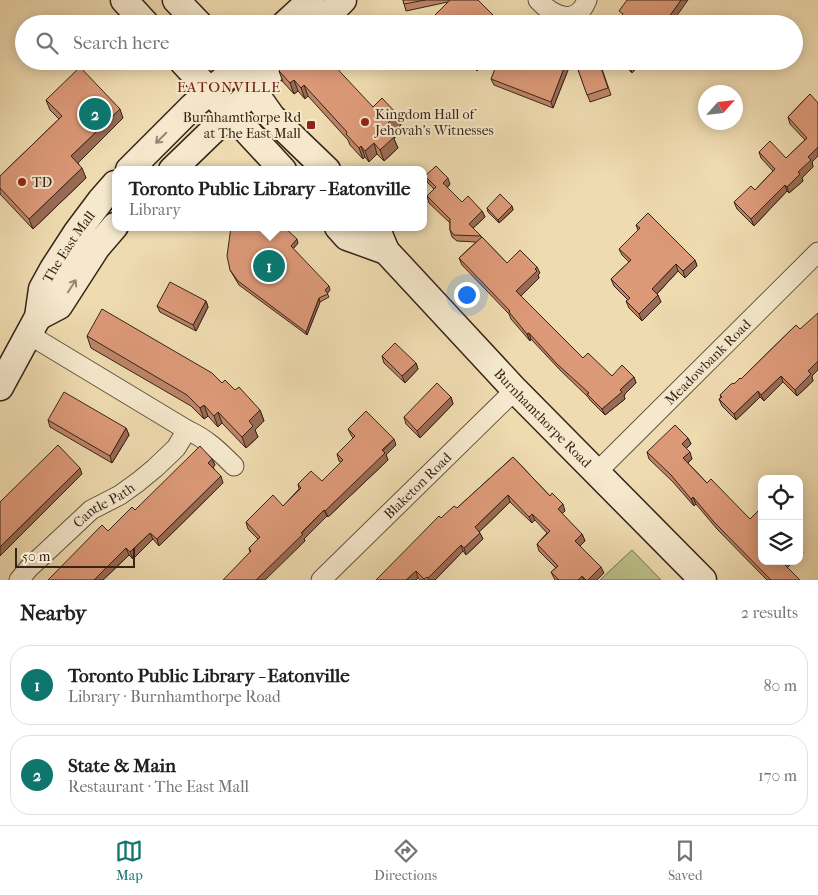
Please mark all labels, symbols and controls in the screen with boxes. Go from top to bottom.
search box [15,15,803,70]
icon: search [33,29,61,57]
text: Search here [73,32,169,54]
district label: EATONVILLE [177,78,281,96]
north arrow [698,85,743,130]
pin: 2 [79,95,111,133]
place label: Kingdom Hall of Jehovah's Witnesses [374,106,494,139]
place label: Burnhamthorpe Rd at The East Mall [183,109,301,142]
marker: Kingdom Hall of Jehovah's Witnesses [359,116,371,128]
marker: Burnhamthorpe Rd at The East Mall [305,119,317,131]
one-way arrow [155,132,167,144]
popup [112,166,427,231]
place label: TD [32,174,52,191]
marker: TD [16,176,28,188]
text: Toronto Public Library - Eatonville [129,178,410,200]
text: Library [129,200,181,219]
street label: The East Mall [39,207,99,286]
pin: 1 [253,247,285,285]
one-way arrow [67,280,77,294]
your location [454,282,480,308]
street label: Meadowbank Road [661,316,755,409]
street label: Burnhamthorpe Road [490,365,595,471]
street label: Blaketon Road [380,449,455,523]
map controls [758,475,803,565]
button: locate [758,475,803,520]
street label: Cantle Path [70,479,138,531]
button: layers [758,520,803,565]
scale bar [15,545,135,568]
text: 50 m [22,548,50,565]
text: Nearby [20,601,86,625]
text: 2 results [741,603,798,622]
text: Toronto Public Library - Eatonville [68,665,350,687]
text: 1 [34,676,40,695]
text: 80 m [763,676,797,695]
text: Library · Burnhamthorpe Road [68,687,281,706]
text: State & Main [68,755,176,777]
text: 2 [33,766,41,785]
text: 170 m [758,766,797,785]
text: Restaurant · The East Mall [68,777,249,796]
tab: Map [115,837,143,884]
tab: Directions [374,837,437,884]
tab: Saved [668,837,703,884]

